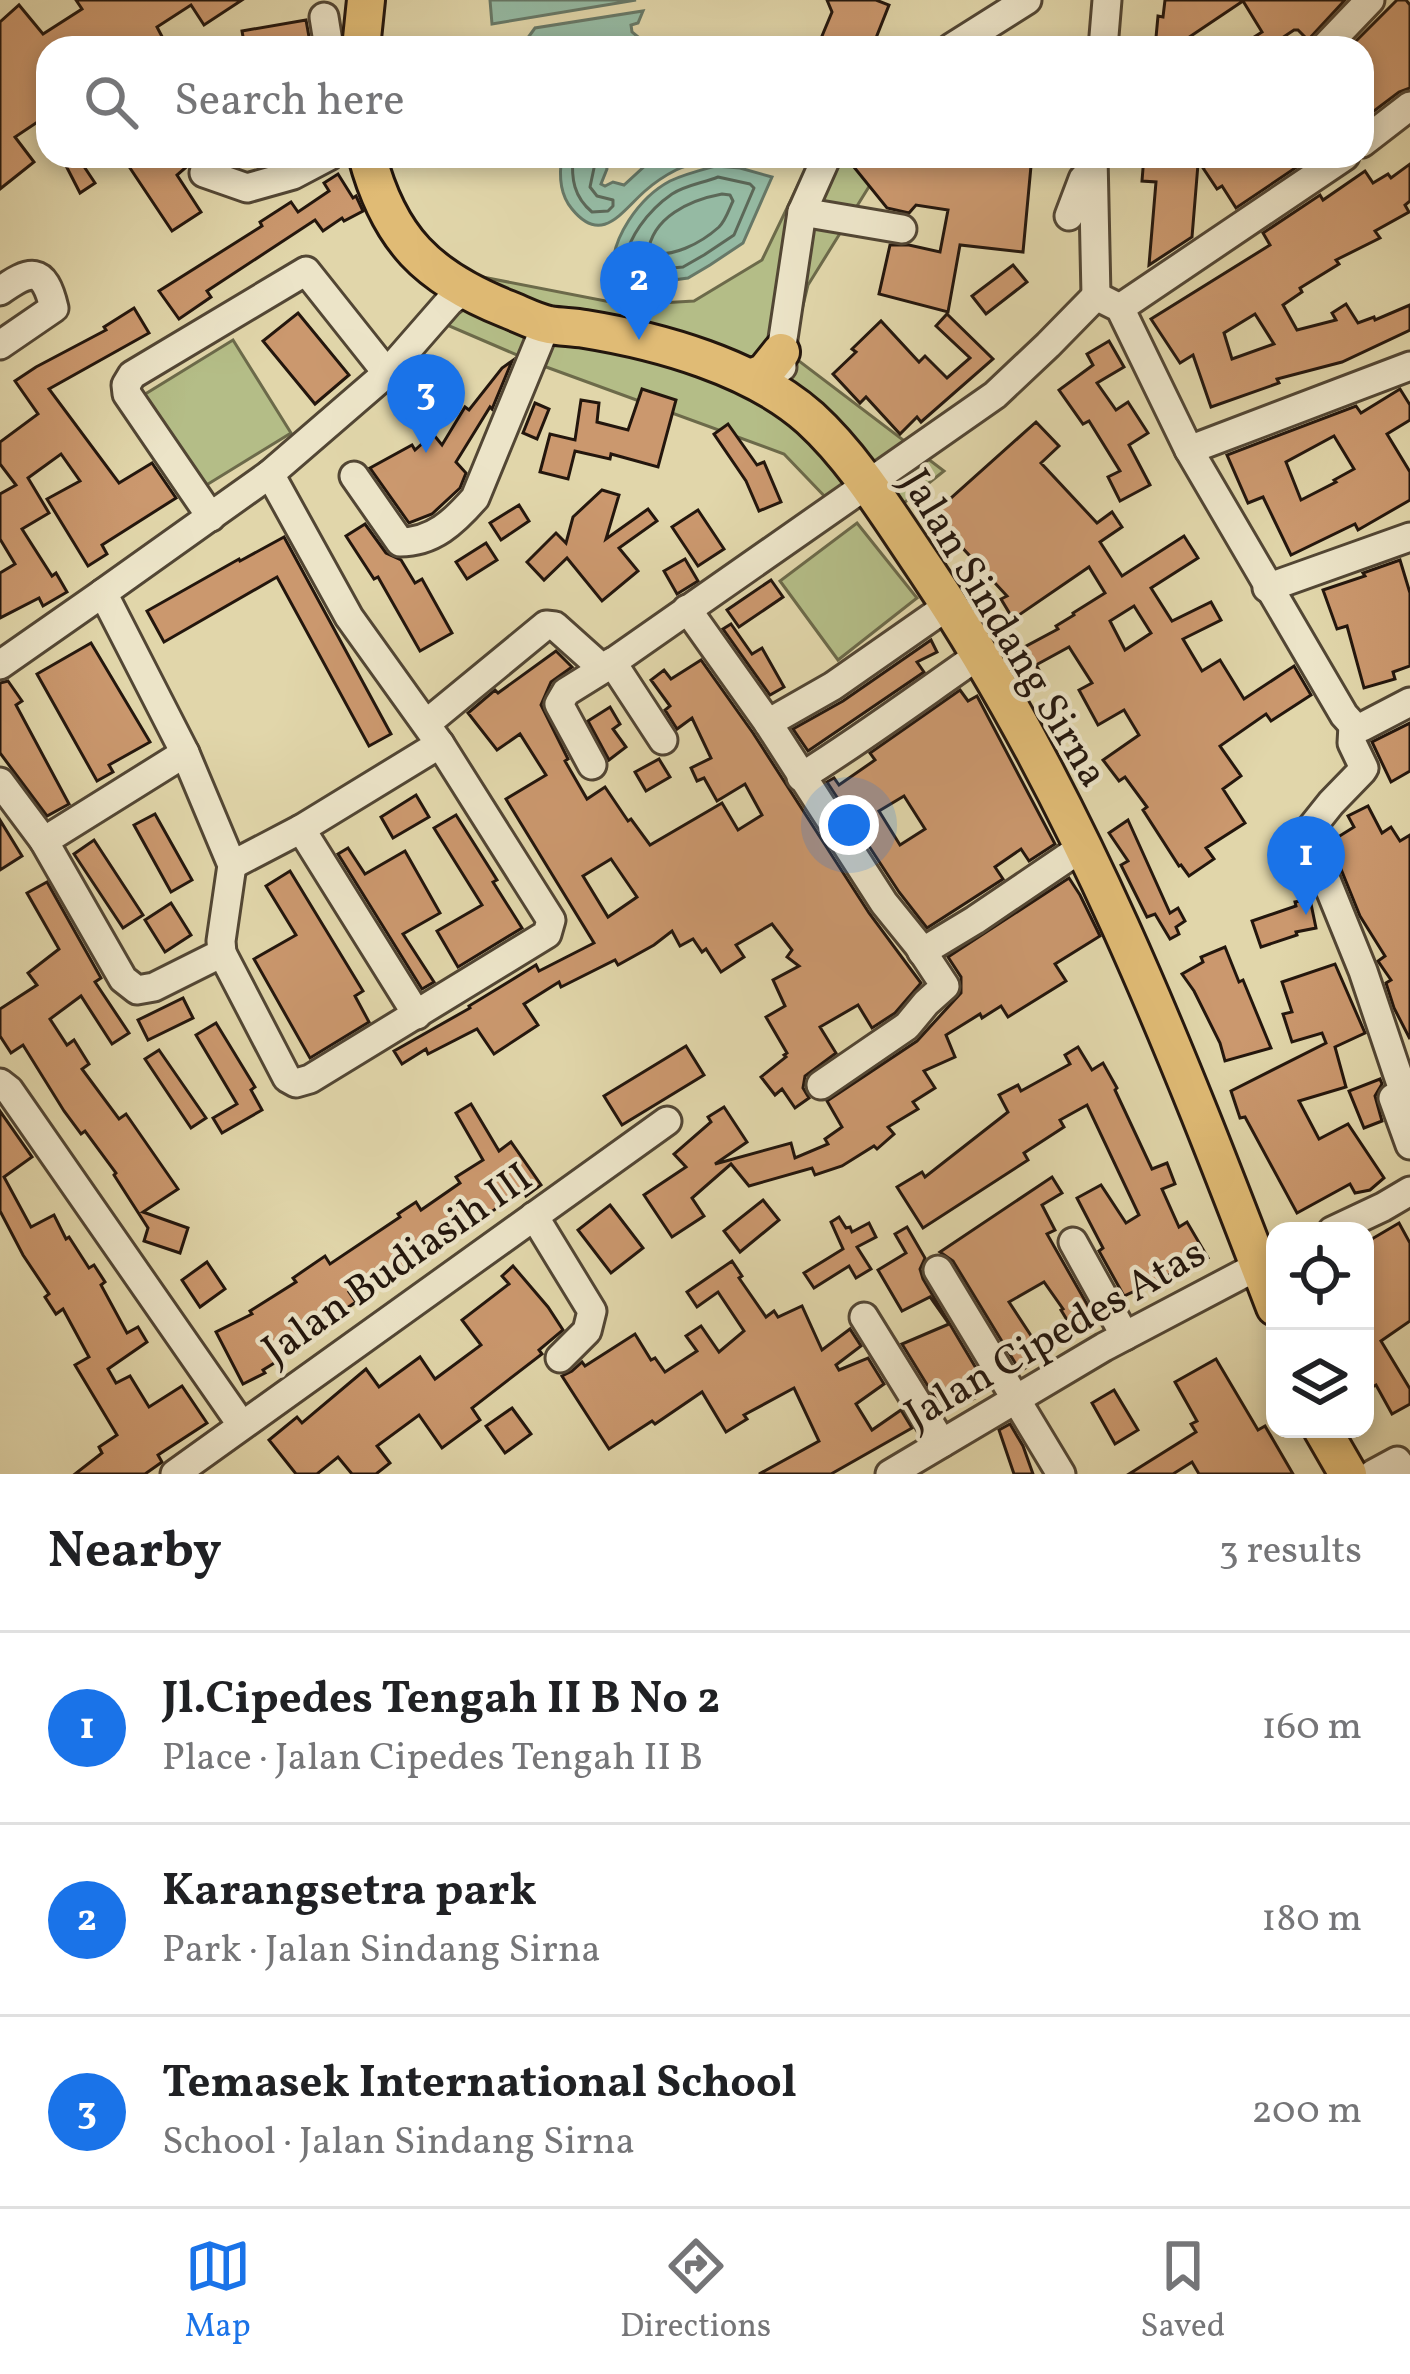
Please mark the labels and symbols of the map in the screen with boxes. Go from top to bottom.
pin: 2 [600,241,678,340]
pin: 3 [387,354,465,453]
street label: Jalan Sindang Sirna [884,459,1121,799]
your location [819,795,879,855]
pin: 1 [1267,816,1345,915]
street label: Jalan Budiasih III [252,1150,546,1381]
street label: Jalan Cipedes Atas [895,1226,1217,1446]

